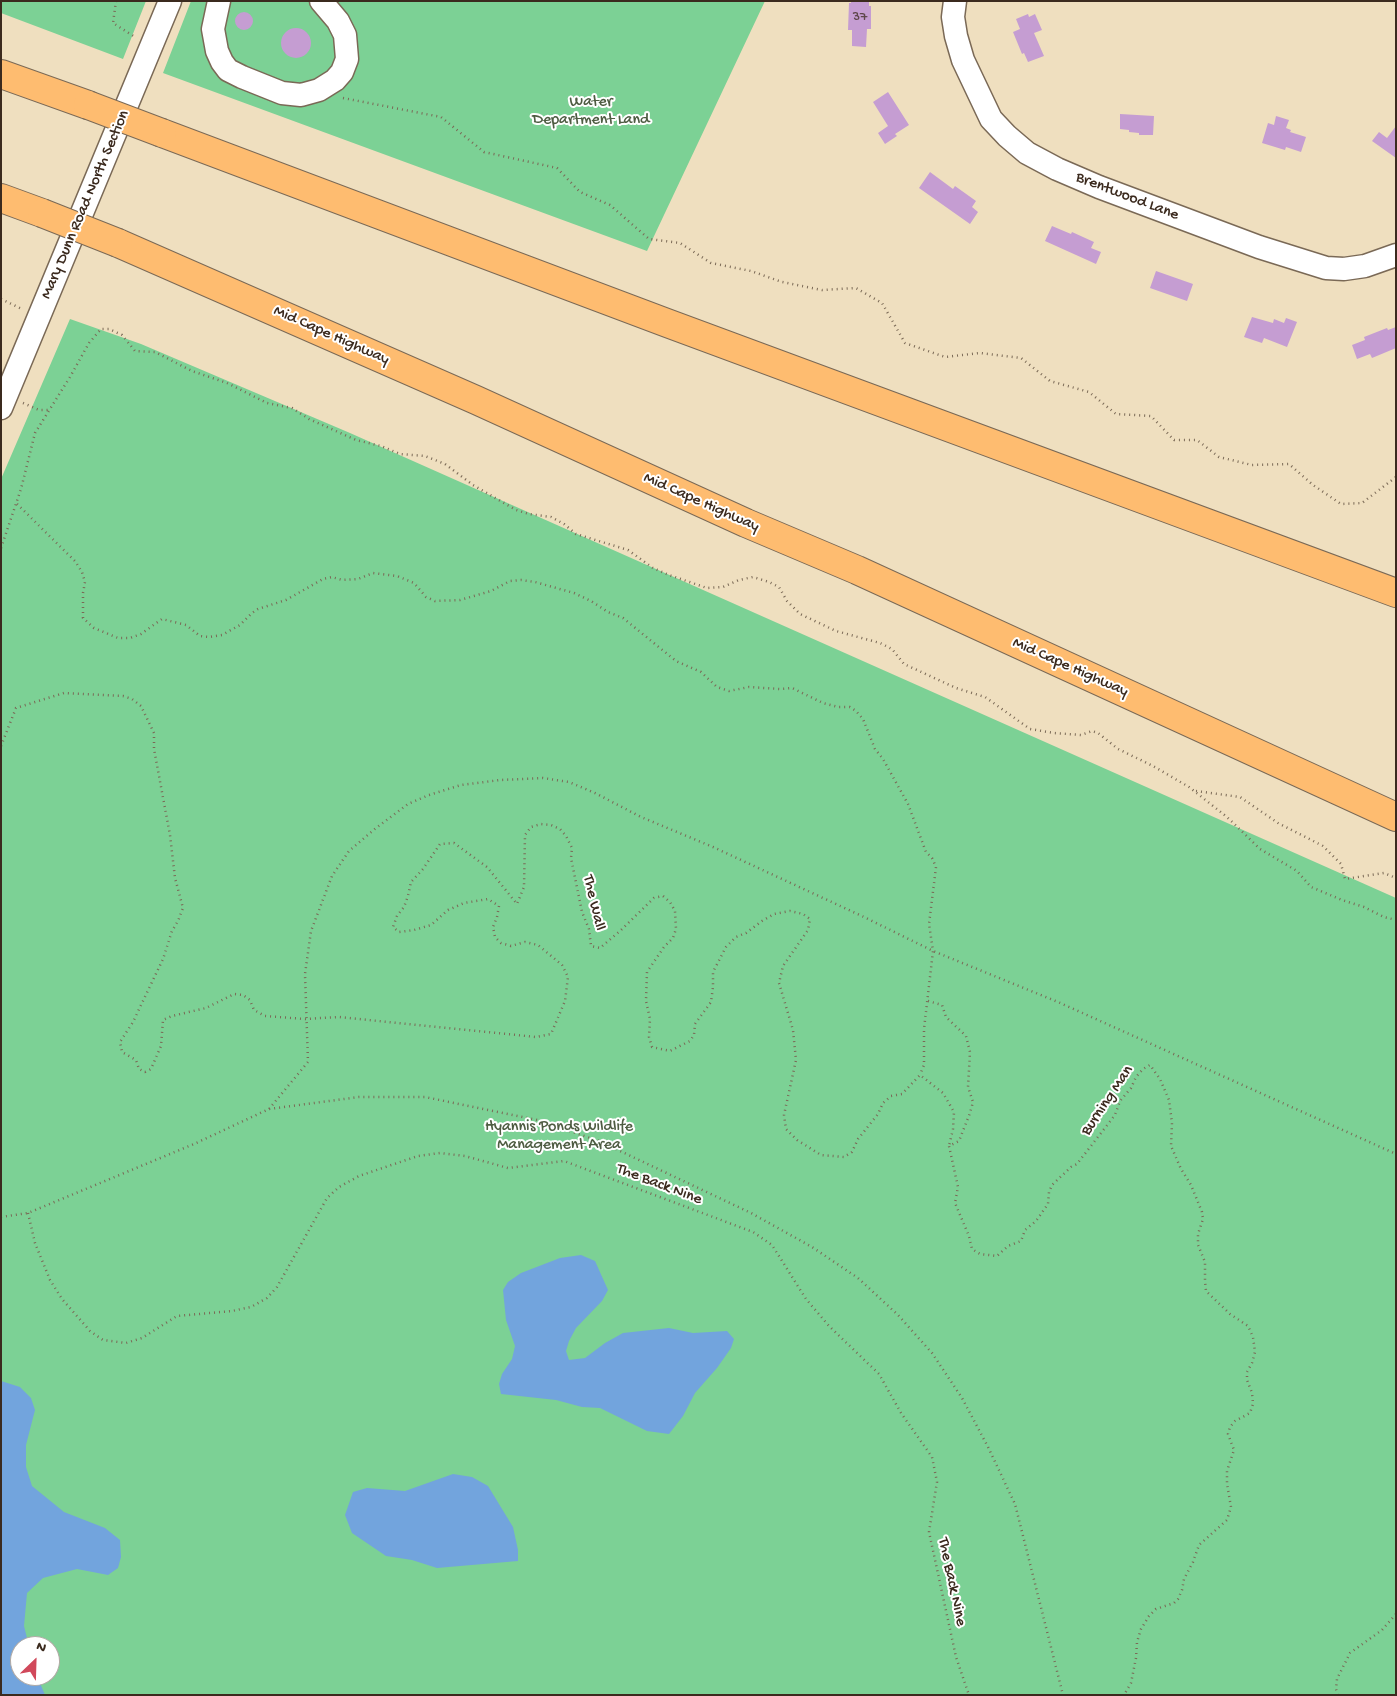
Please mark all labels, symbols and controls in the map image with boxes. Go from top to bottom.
house number: 37 [853,10,867,26]
park label: Water Department Land [533,93,649,131]
street label: Mary Dunn Road North Section [37,108,135,302]
street label: Brentwood Lane [1073,169,1181,225]
street label: Mid Cape Highway [270,302,392,370]
street label: Mid Cape Highway [640,469,762,537]
street label: Mid Cape Highway [1009,634,1131,702]
street label: The Wall [577,873,609,933]
street label: Burning Man [1078,1062,1138,1140]
park label: Hyannis Ponds Wildlife Management Area [485,1118,633,1156]
street label: The Back Nine [614,1160,704,1210]
street label: The Back Nine [932,1536,970,1628]
north arrow [10,1636,60,1686]
text: N [33,1638,49,1657]

